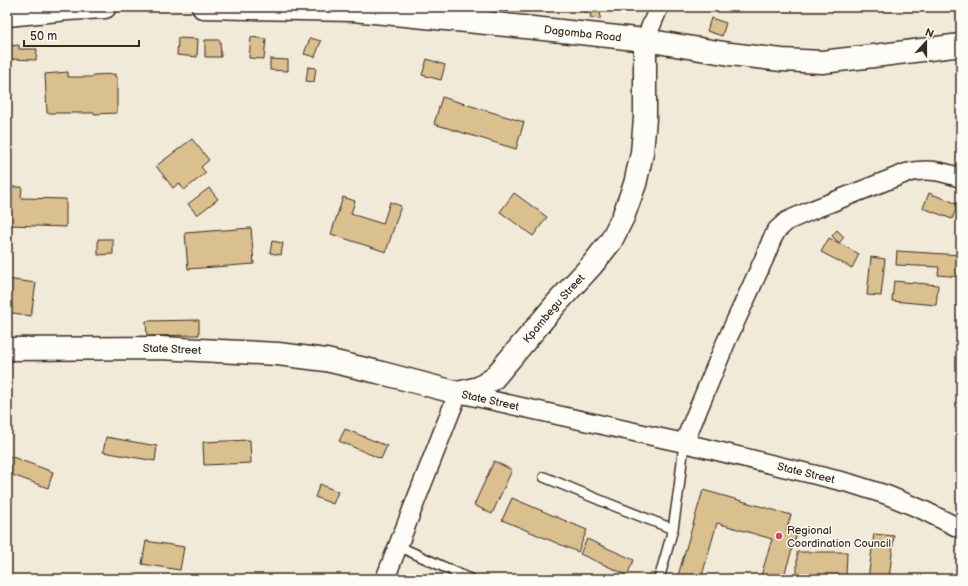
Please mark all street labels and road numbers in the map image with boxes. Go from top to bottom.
street label: Dagomba Road [543,23,622,44]
street label: Kpambegu Street [520,271,588,345]
street label: State Street [143,341,202,357]
street label: State Street [460,387,521,413]
street label: State Street [776,459,837,486]

